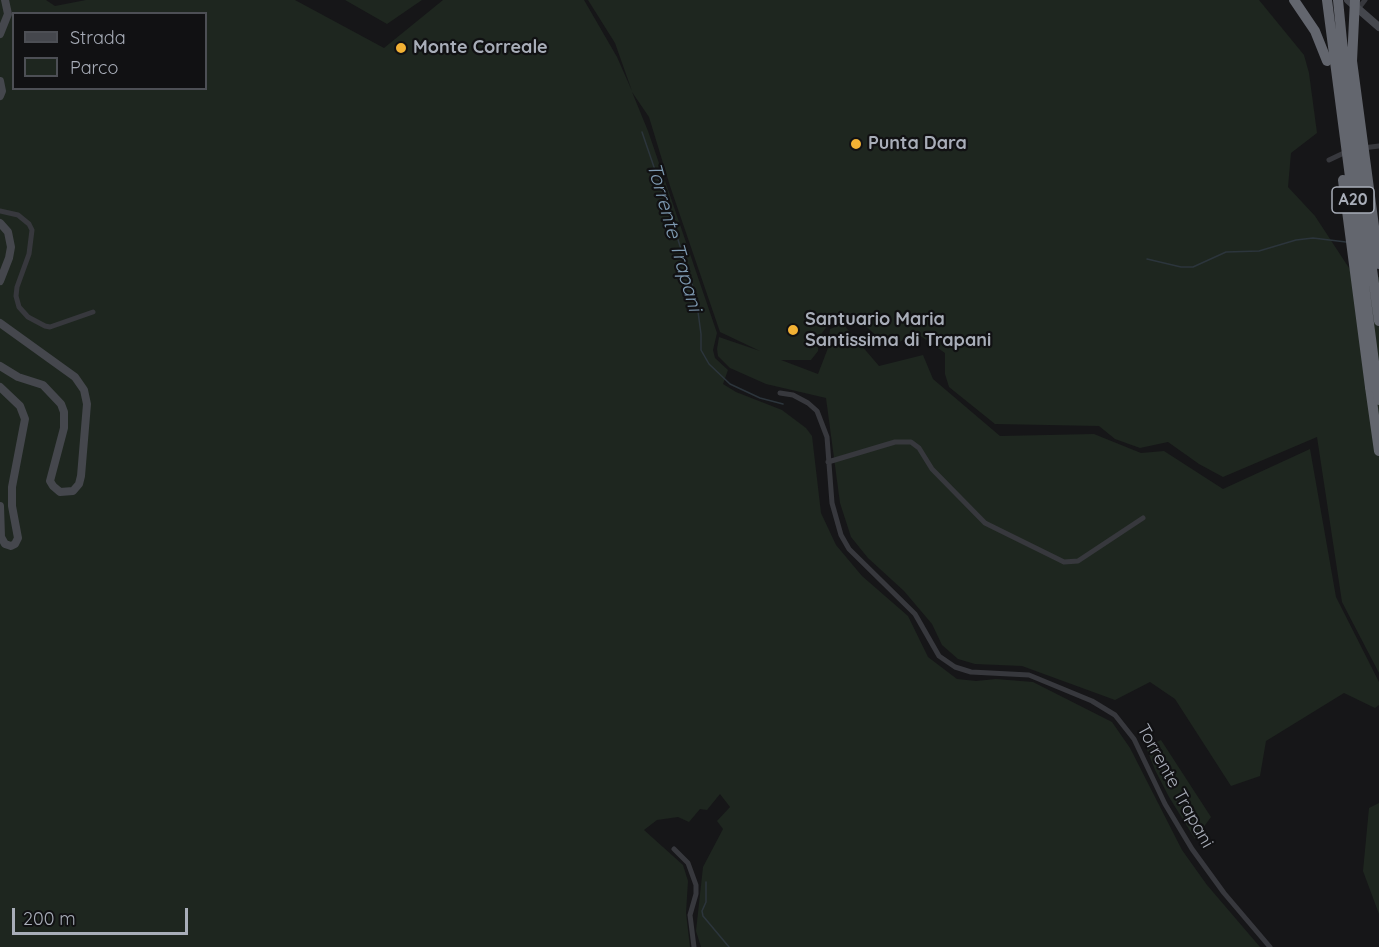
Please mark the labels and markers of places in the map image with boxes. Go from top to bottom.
place label: Monte Correale [413,37,548,59]
marker: Monte Correale [394,41,408,55]
place label: Punta Dara [868,133,967,155]
marker: Punta Dara [849,137,863,151]
place label: Santuario Maria Santissima di Trapani [805,309,991,352]
marker: Santuario Maria Santissima di Trapani [786,323,800,337]

